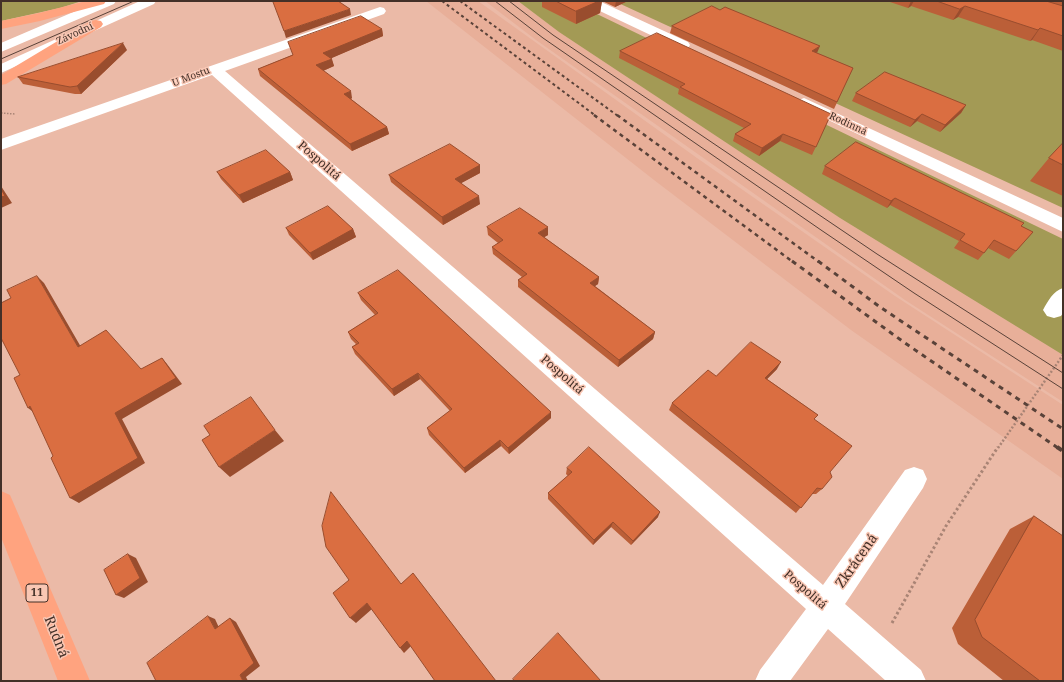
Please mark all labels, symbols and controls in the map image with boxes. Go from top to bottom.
street label: Závodní [55,20,95,48]
street label: U Mostu [170,65,212,89]
street label: Rodinná [827,110,869,138]
street label: Pospolitá [294,138,344,184]
street label: Pospolitá [537,352,587,398]
street label: Zkrácená [832,531,882,591]
street label: Pospolitá [780,567,830,613]
road number: 11 [26,584,48,602]
street label: Rudná [40,614,72,660]

